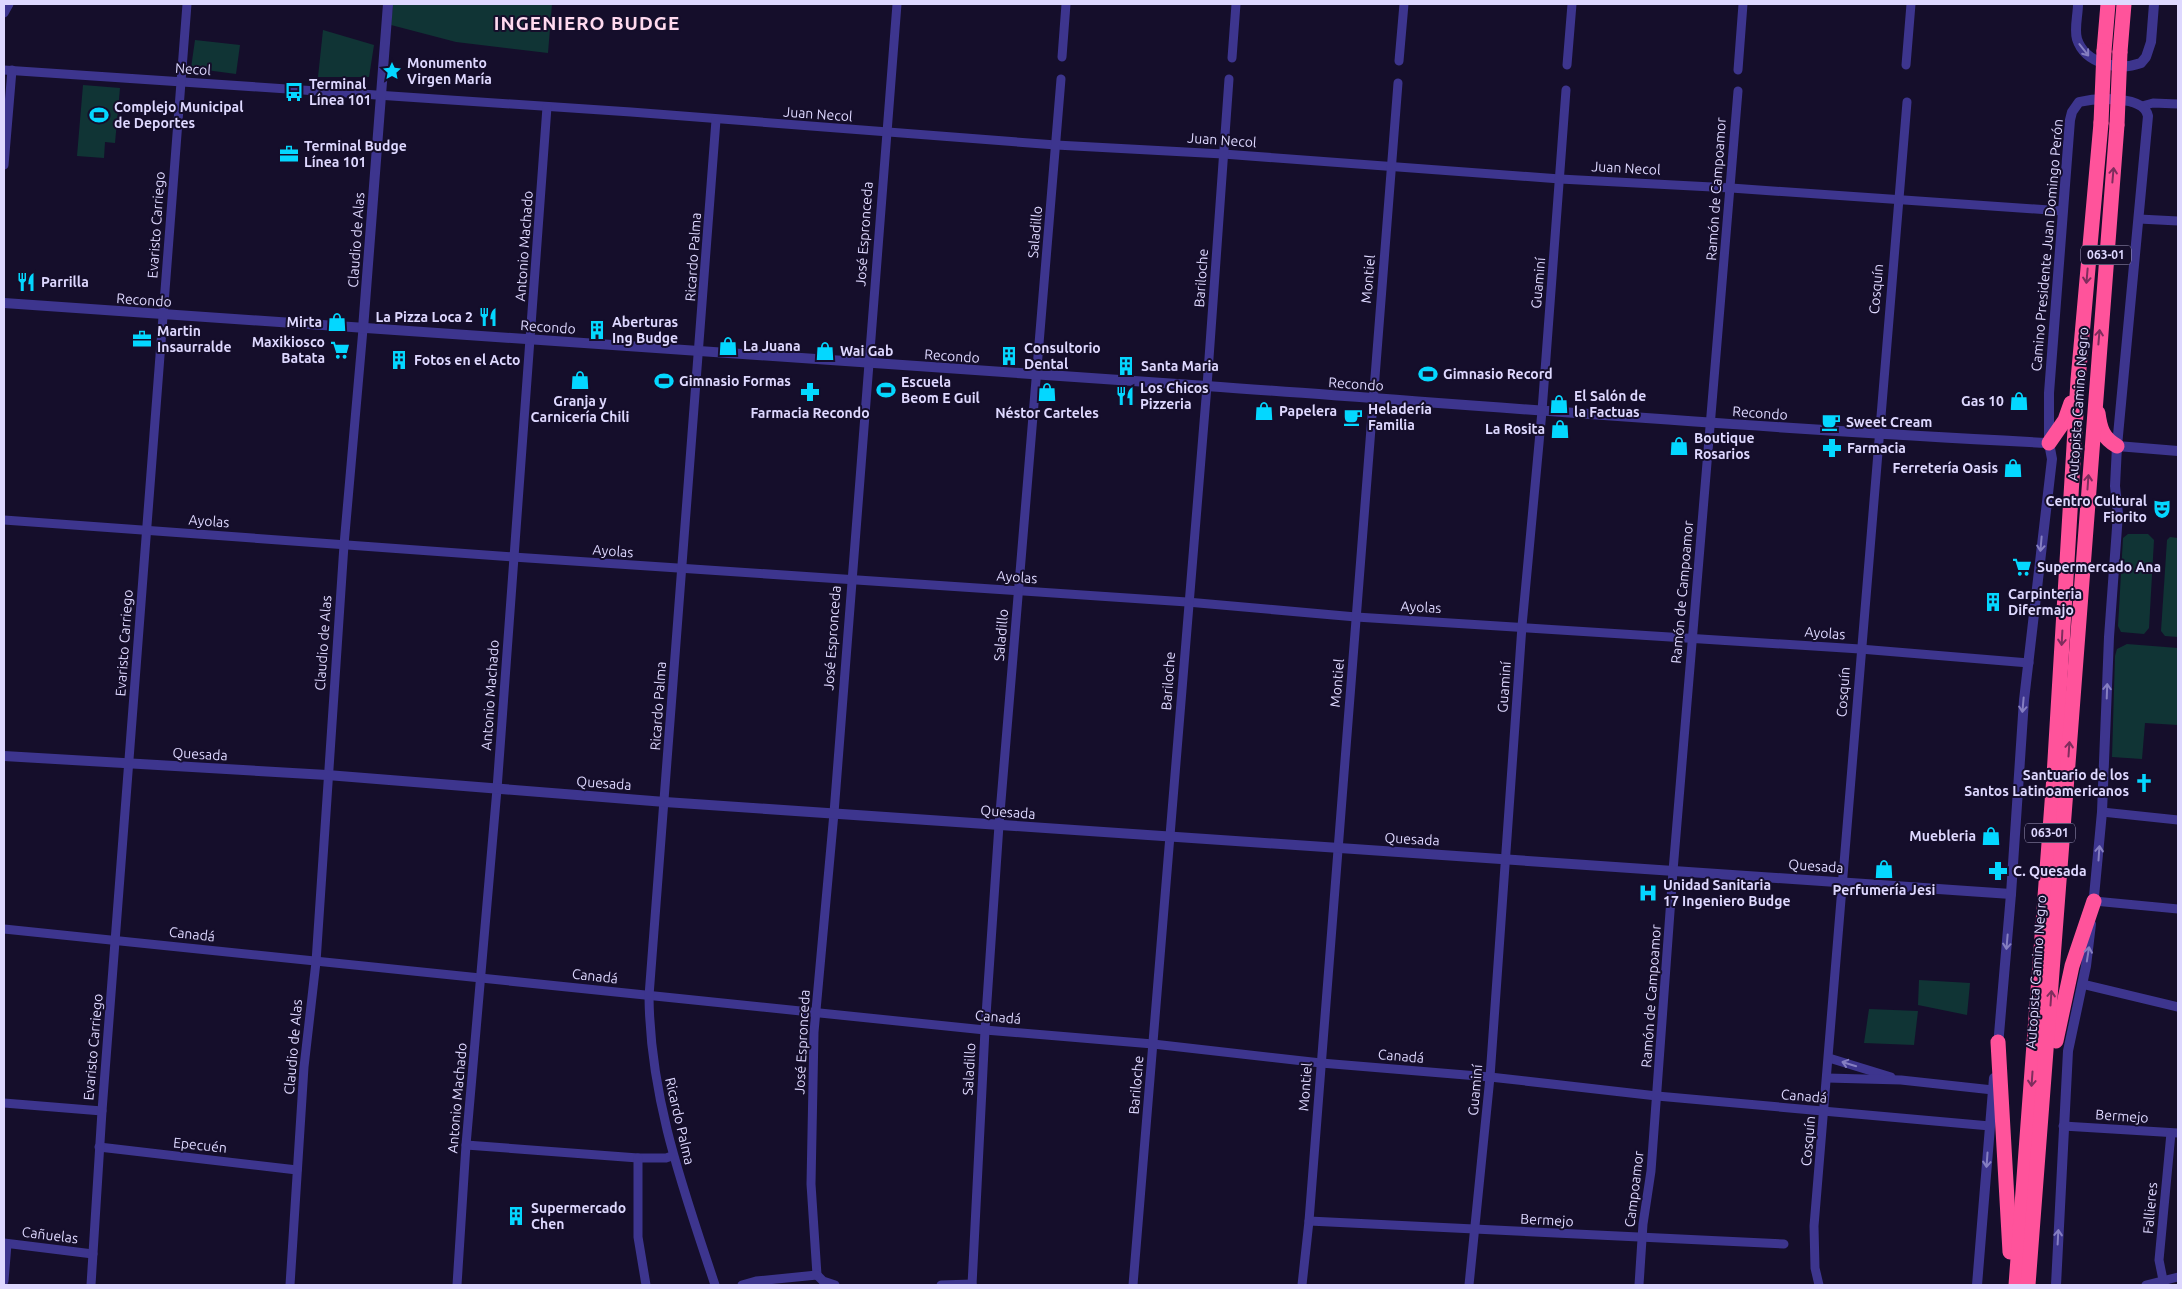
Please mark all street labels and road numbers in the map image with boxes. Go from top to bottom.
street label: Necol [174,60,212,78]
street label: Juan Necol [783,104,853,124]
street label: Ramón de Campoamor [1703,116,1729,261]
street label: Camino Presidente Juan Domingo Perón [2028,118,2066,372]
street label: Juan Necol [1187,130,1257,150]
street label: Juan Necol [1591,158,1661,178]
street label: Evaristo Carriego [144,171,168,279]
street label: José Espronceda [852,181,876,287]
street label: Antonio Machado [512,190,536,302]
street label: Claudio de Alas [345,192,367,288]
street label: Saladillo [1025,205,1045,259]
street label: Ricardo Palma [682,212,704,302]
road number: 063-01 [2081,246,2131,264]
street label: Bariloche [1191,248,1211,308]
street label: Montiel [1358,254,1378,304]
street label: Guaminí [1528,256,1548,309]
street label: Cosquín [1866,263,1886,315]
street label: Recondo [116,290,172,310]
street label: Recondo [520,317,576,337]
street label: Autopista Camino Negro [2065,327,2091,481]
street label: Recondo [924,346,980,366]
street label: Recondo [1328,374,1384,394]
street label: Recondo [1732,403,1788,423]
street label: Ayolas [188,512,230,530]
street label: Ramón de Campoamor [1668,519,1696,664]
street label: Ayolas [592,542,634,560]
street label: Ayolas [996,568,1038,586]
street label: José Espronceda [820,585,844,691]
street label: Evaristo Carriego [112,589,136,697]
street label: Claudio de Alas [312,595,334,691]
street label: Ayolas [1400,598,1442,616]
street label: Saladillo [991,608,1011,662]
street label: Ayolas [1804,624,1846,642]
street label: Antonio Machado [478,639,502,751]
street label: Bariloche [1158,651,1178,711]
street label: Montiel [1327,658,1347,708]
street label: Guaminí [1494,660,1514,713]
street label: Ricardo Palma [647,661,669,751]
street label: Cosquín [1833,666,1853,718]
street label: Quesada [172,745,228,763]
street label: Quesada [576,773,632,793]
street label: Quesada [980,802,1036,822]
road number: 063-01 [2025,824,2075,842]
street label: Quesada [1384,830,1440,848]
street label: Quesada [1788,856,1844,876]
street label: Autopista Camino Negro [2023,895,2049,1049]
street label: Ramón de Campoamor [1638,923,1664,1068]
street label: Canadá [168,924,216,944]
street label: Canadá [571,966,619,986]
street label: José Espronceda [791,989,813,1095]
street label: Evaristo Carriego [80,993,106,1101]
street label: Claudio de Alas [281,999,305,1095]
street label: Canadá [974,1007,1022,1027]
street label: Antonio Machado [444,1042,470,1154]
street label: Saladillo [960,1042,978,1096]
street label: Canadá [1377,1046,1425,1066]
street label: Bariloche [1125,1055,1147,1115]
street label: Montiel [1295,1062,1315,1112]
street label: Guaminí [1465,1063,1485,1116]
street label: Ricardo Palma [662,1076,698,1166]
street label: Canadá [1780,1086,1828,1106]
street label: Bermejo [2095,1106,2149,1126]
street label: Cosquín [1798,1115,1818,1167]
street label: Epecuén [172,1134,228,1156]
street label: Campoamor [1621,1149,1647,1228]
street label: Fallieres [2140,1182,2160,1234]
street label: Bermejo [1520,1211,1574,1229]
street label: Cañuelas [21,1224,79,1246]

